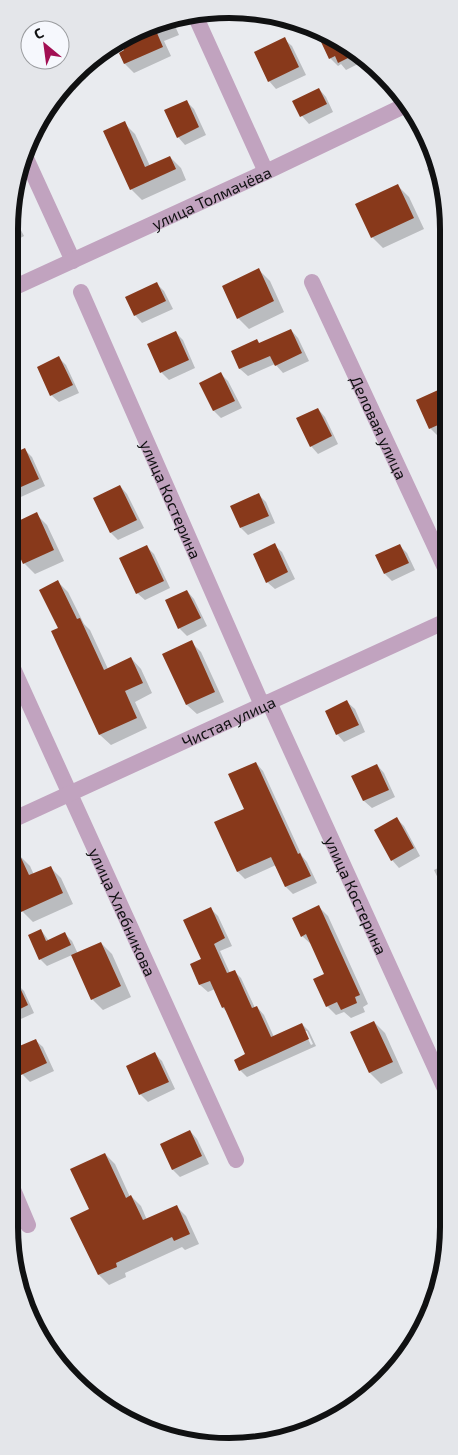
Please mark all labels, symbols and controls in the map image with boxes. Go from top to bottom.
north arrow [20,20,70,70]
text: С [31,24,46,43]
street label: улица Толмачёва [148,162,274,234]
street label: Деловая улица [347,372,412,482]
street label: улица Костерина [136,437,206,561]
street label: Чистая улица [178,691,278,751]
street label: улица Костерина [321,833,392,957]
street label: улица Хлебникова [85,844,161,979]

